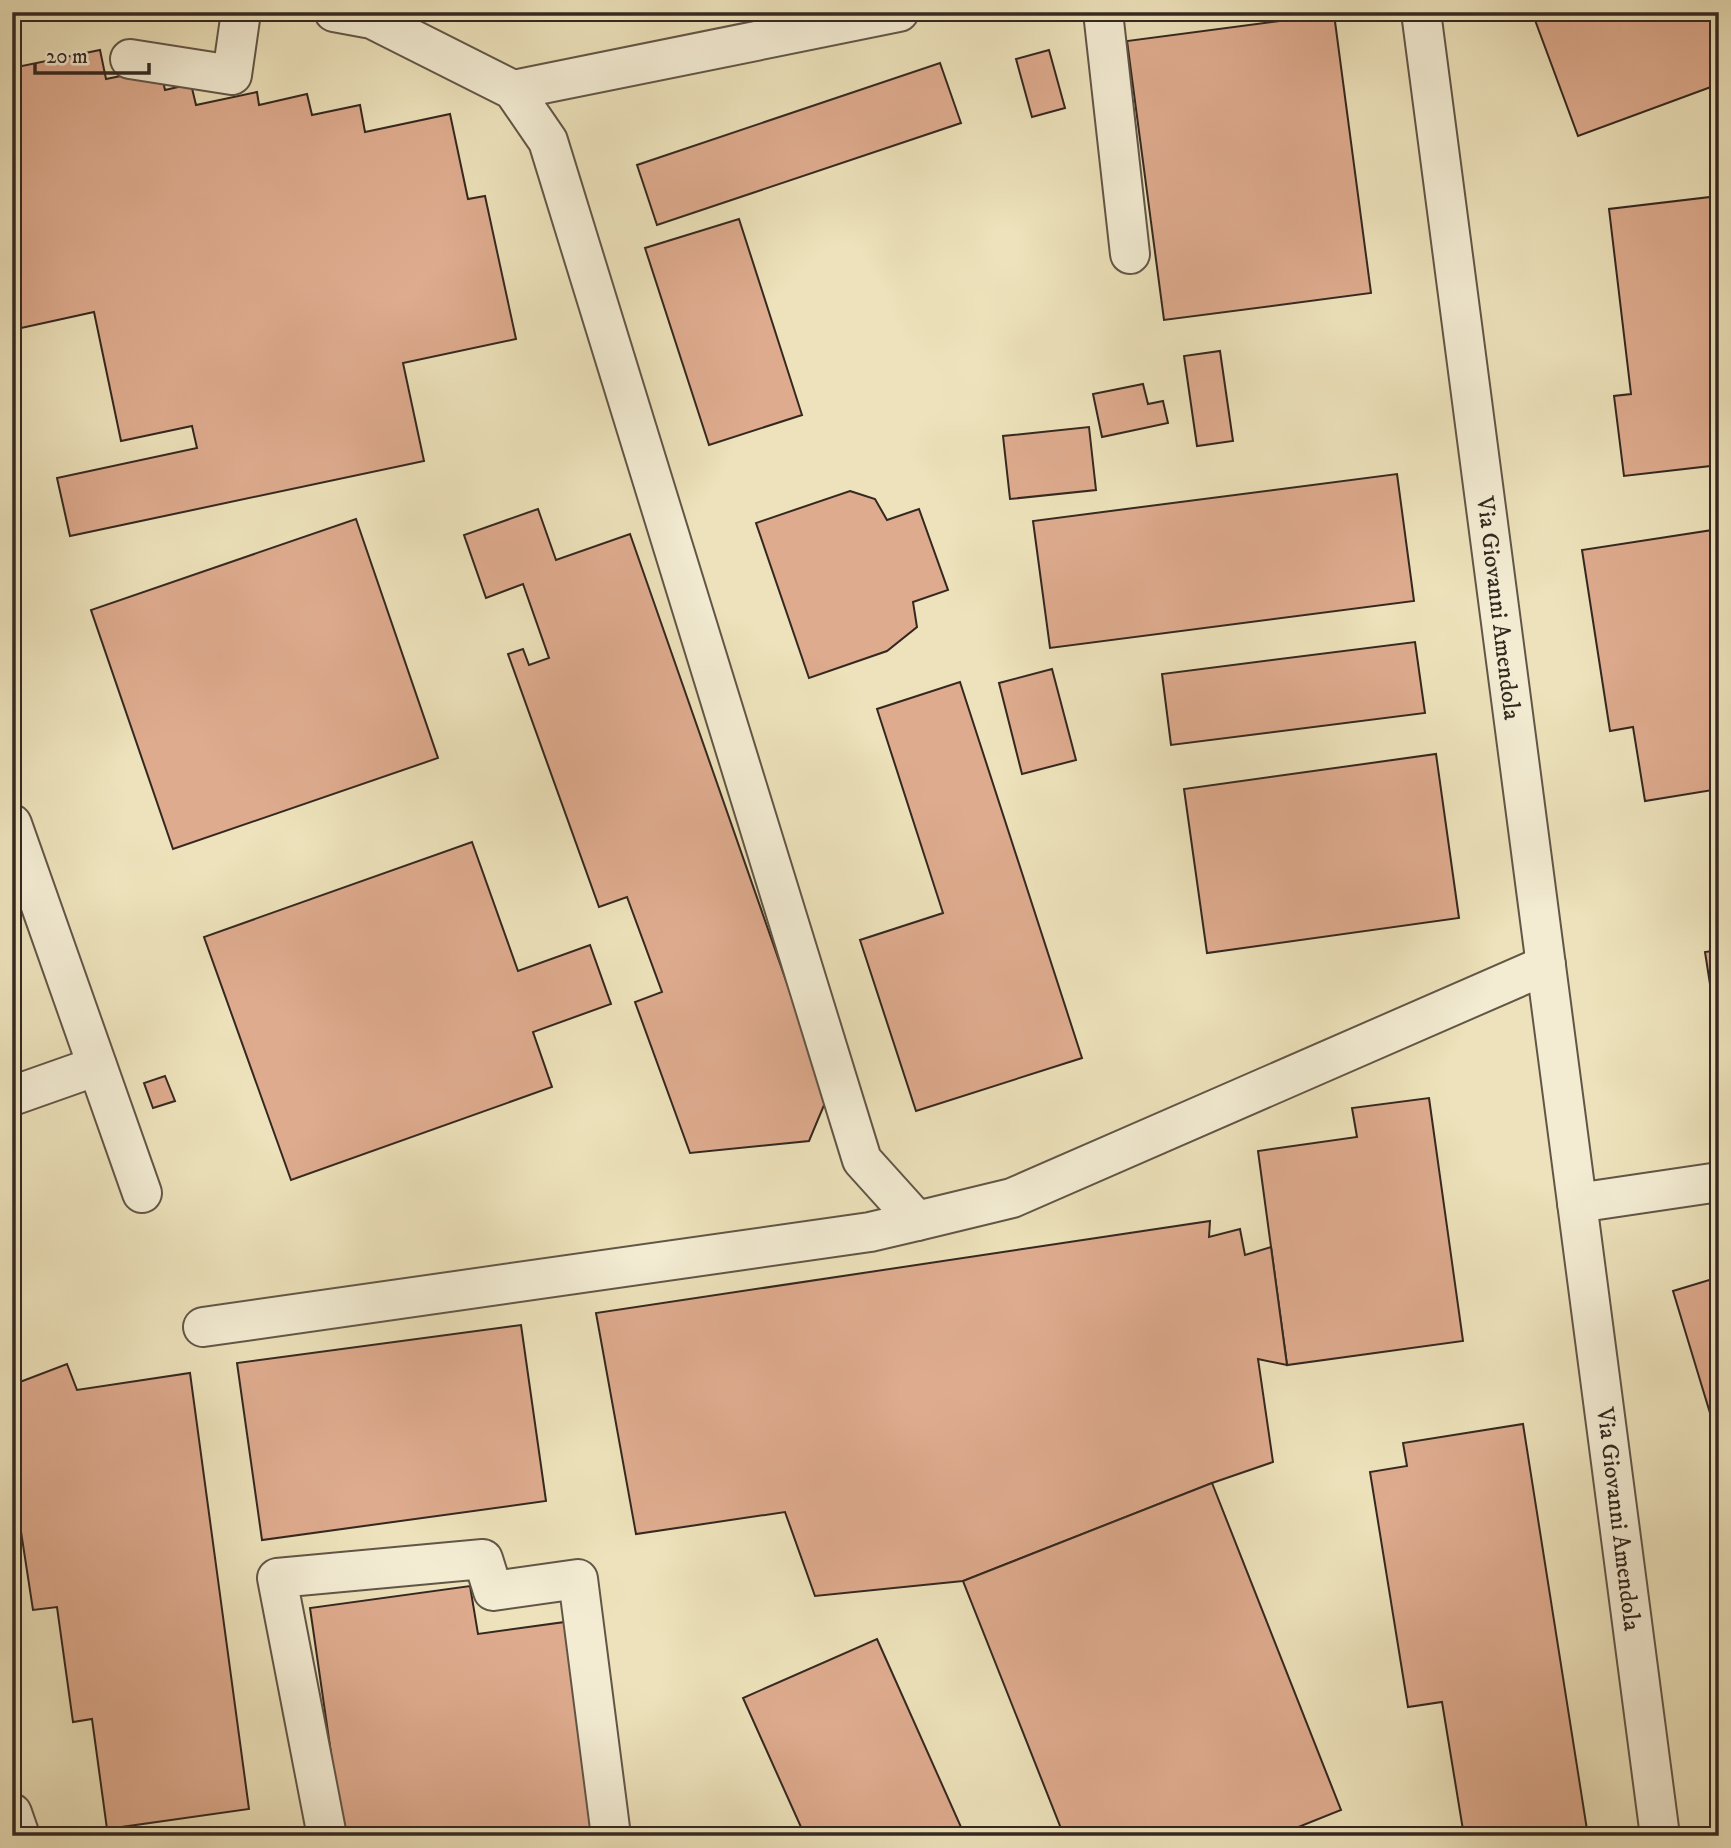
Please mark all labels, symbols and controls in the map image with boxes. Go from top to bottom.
scale bar [35,32,149,76]
text: 20 m [46,44,88,70]
street label: Via Giovanni Amendola [1469,494,1527,722]
street label: Via Giovanni Amendola [1589,1405,1647,1633]

